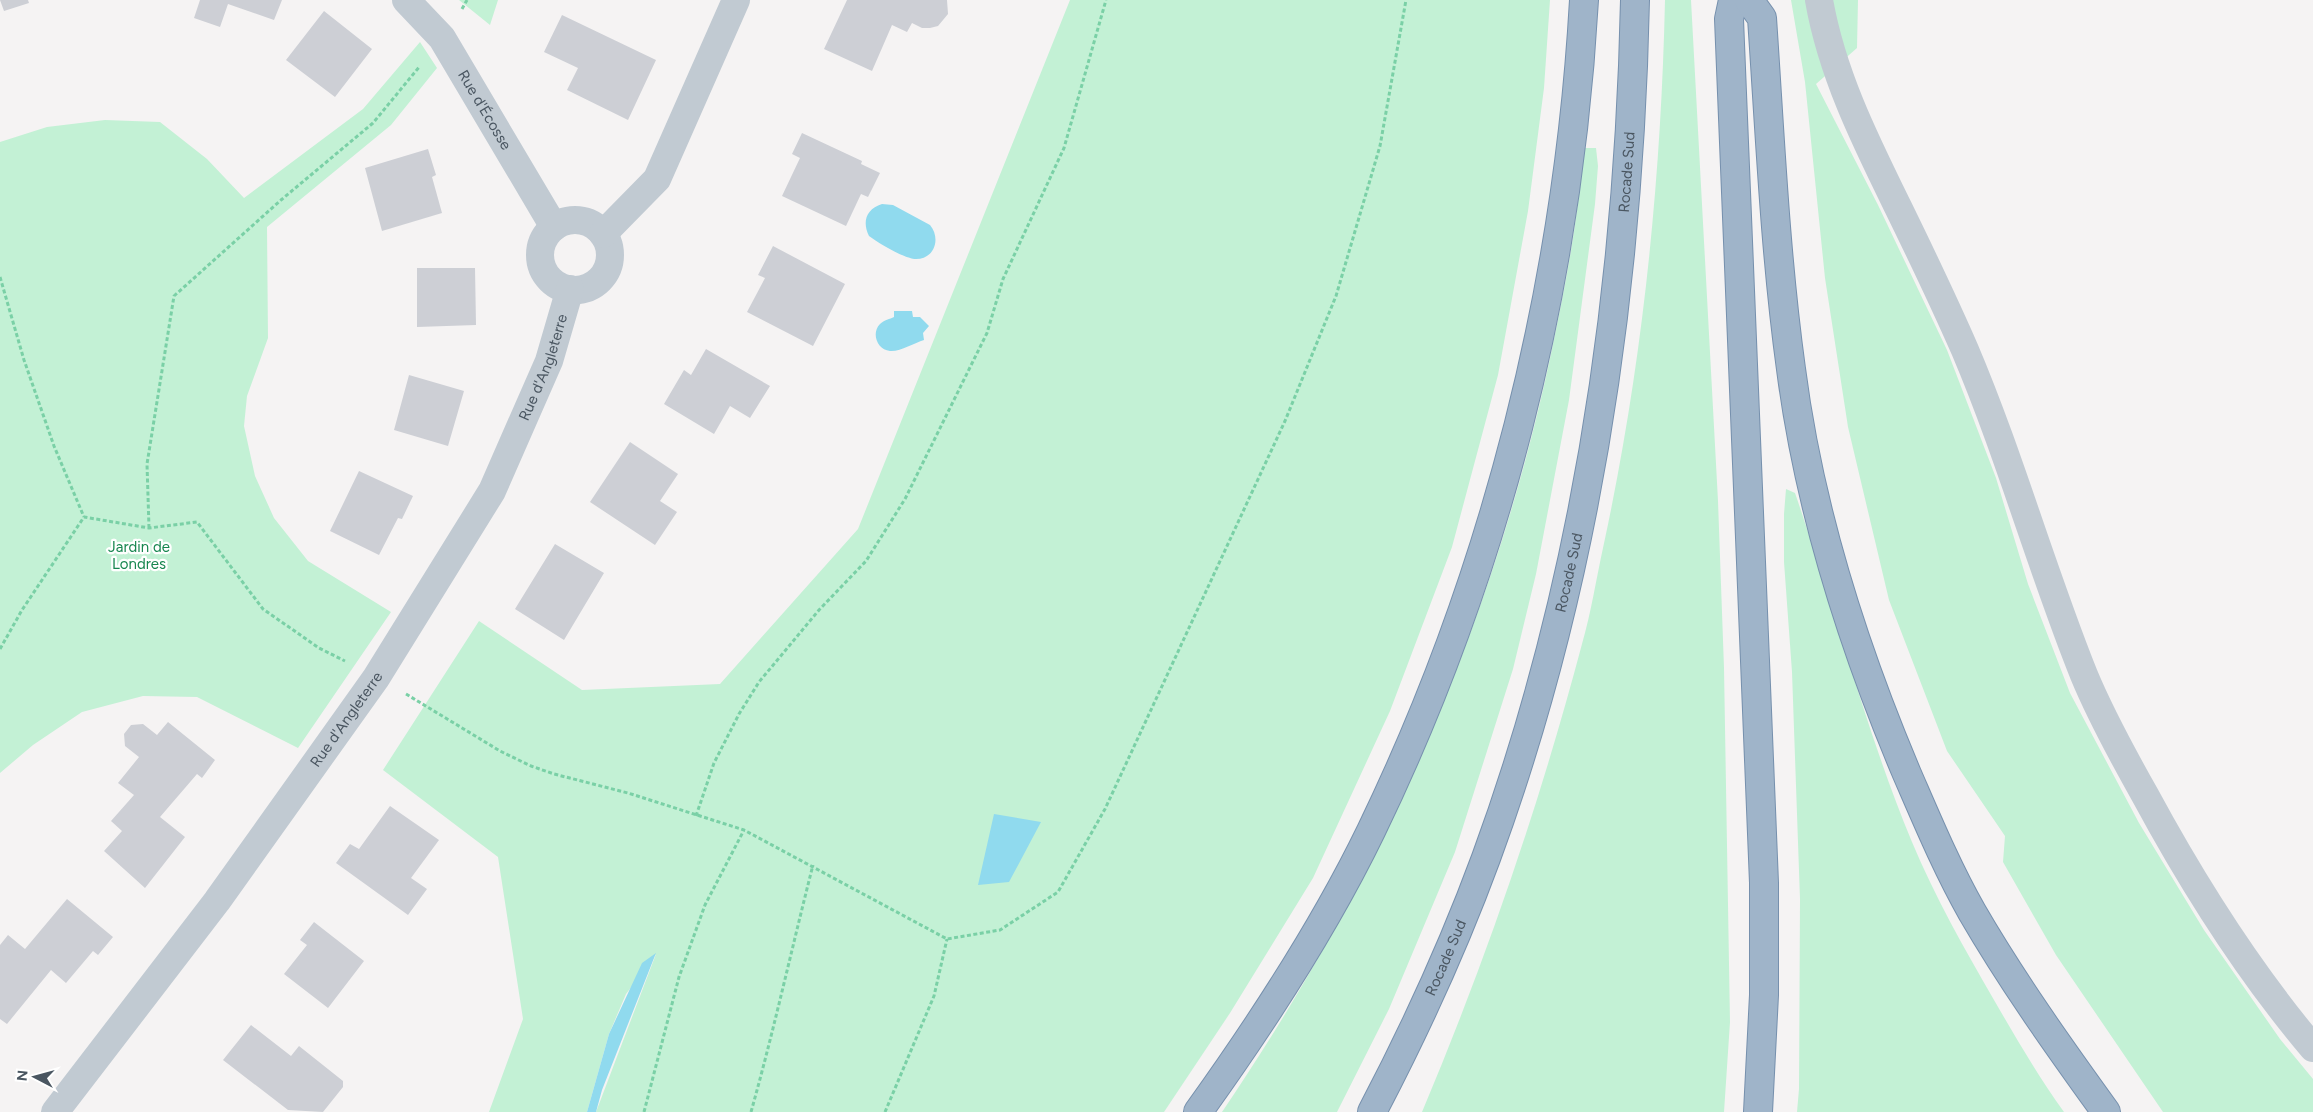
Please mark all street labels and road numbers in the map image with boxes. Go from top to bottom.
street label: Rue d'Écosse [454,67,515,153]
street label: Rocade Sud [1615,131,1639,213]
street label: Rue d'Angleterre [515,312,571,423]
street label: Rocade Sud [1551,531,1586,614]
street label: Rue d'Angleterre [306,669,386,770]
street label: Rocade Sud [1421,917,1470,999]

